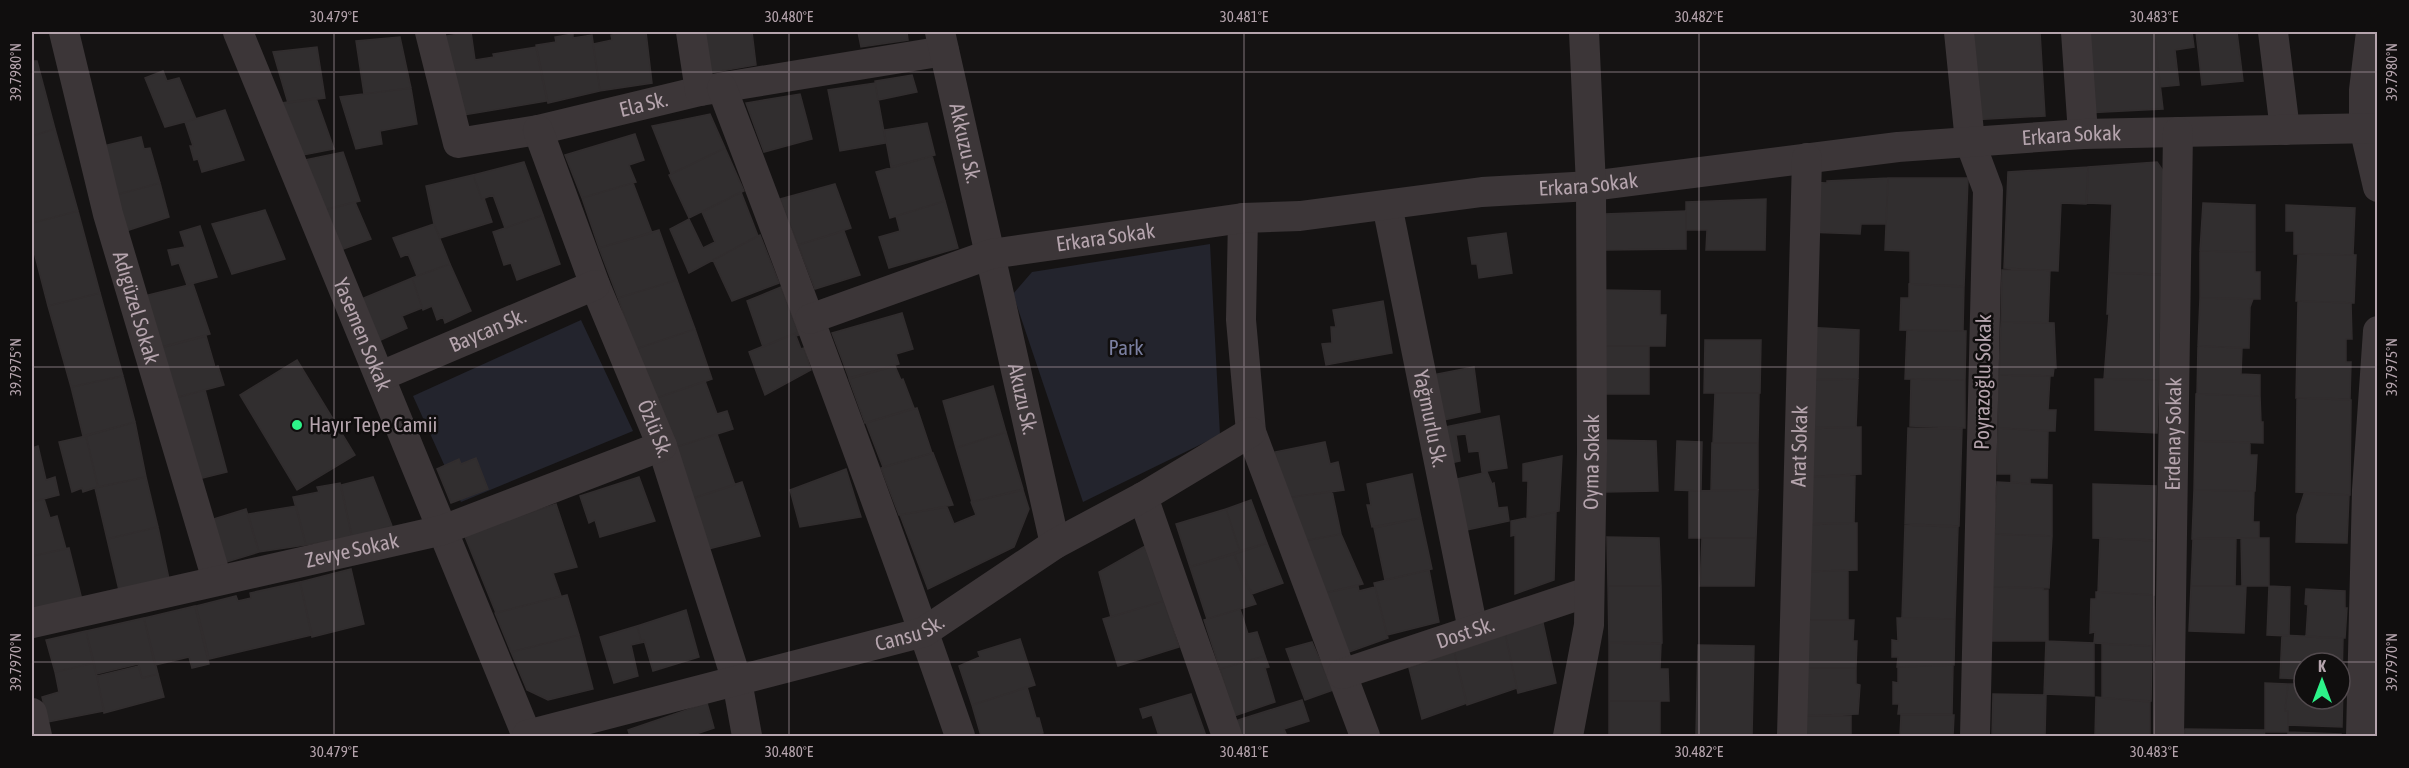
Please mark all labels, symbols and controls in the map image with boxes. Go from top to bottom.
text: 30.479°E [310,8,359,25]
text: 30.480°E [765,8,814,25]
text: 30.481°E [1220,8,1269,25]
text: 30.482°E [1675,8,1724,25]
text: 30.483°E [2130,8,2179,25]
text: 39.7980°N [7,43,24,101]
text: 39.7980°N [2383,43,2400,101]
street label: Ela Sk. [617,86,670,121]
street label: Akkuzu Sk. [945,101,987,185]
street label: Erkara Sokak [2021,120,2121,149]
street label: Erkara Sokak [1538,167,1639,200]
street label: Erkara Sokak [1054,218,1156,256]
street label: Adıgüzel Sokak [109,248,165,367]
street label: Yasemen Sokak [329,274,397,394]
street label: Baycan Sk. [446,303,529,357]
street label: Poyrazoğlu Sokak [1969,314,1995,450]
park label: Park [1108,335,1144,359]
text: 39.7975°N [7,338,24,396]
text: 39.7975°N [2383,338,2400,396]
street label: Akuzu Sk. [1004,361,1043,436]
street label: Yağmurlu Sk. [1410,368,1453,469]
street label: Erdenay Sokak [2160,377,2185,491]
street label: Özlü Sk. [633,396,678,460]
street label: Arat Sokak [1785,405,1812,487]
place label: Hayır Tepe Camii [309,412,437,436]
street label: Oyma Sokak [1578,414,1603,510]
marker: Hayır Tepe Camii [290,418,304,432]
street label: Zevye Sokak [303,527,401,572]
street label: Cansu Sk. [872,609,948,655]
street label: Dost Sk. [1433,611,1497,653]
text: 39.7970°N [7,633,24,691]
text: 39.7970°N [2383,633,2400,691]
north arrow [2292,651,2352,711]
text: K [2318,657,2326,675]
text: 30.479°E [310,743,359,760]
text: 30.480°E [765,743,814,760]
text: 30.481°E [1220,743,1269,760]
text: 30.482°E [1675,743,1724,760]
text: 30.483°E [2130,743,2179,760]

